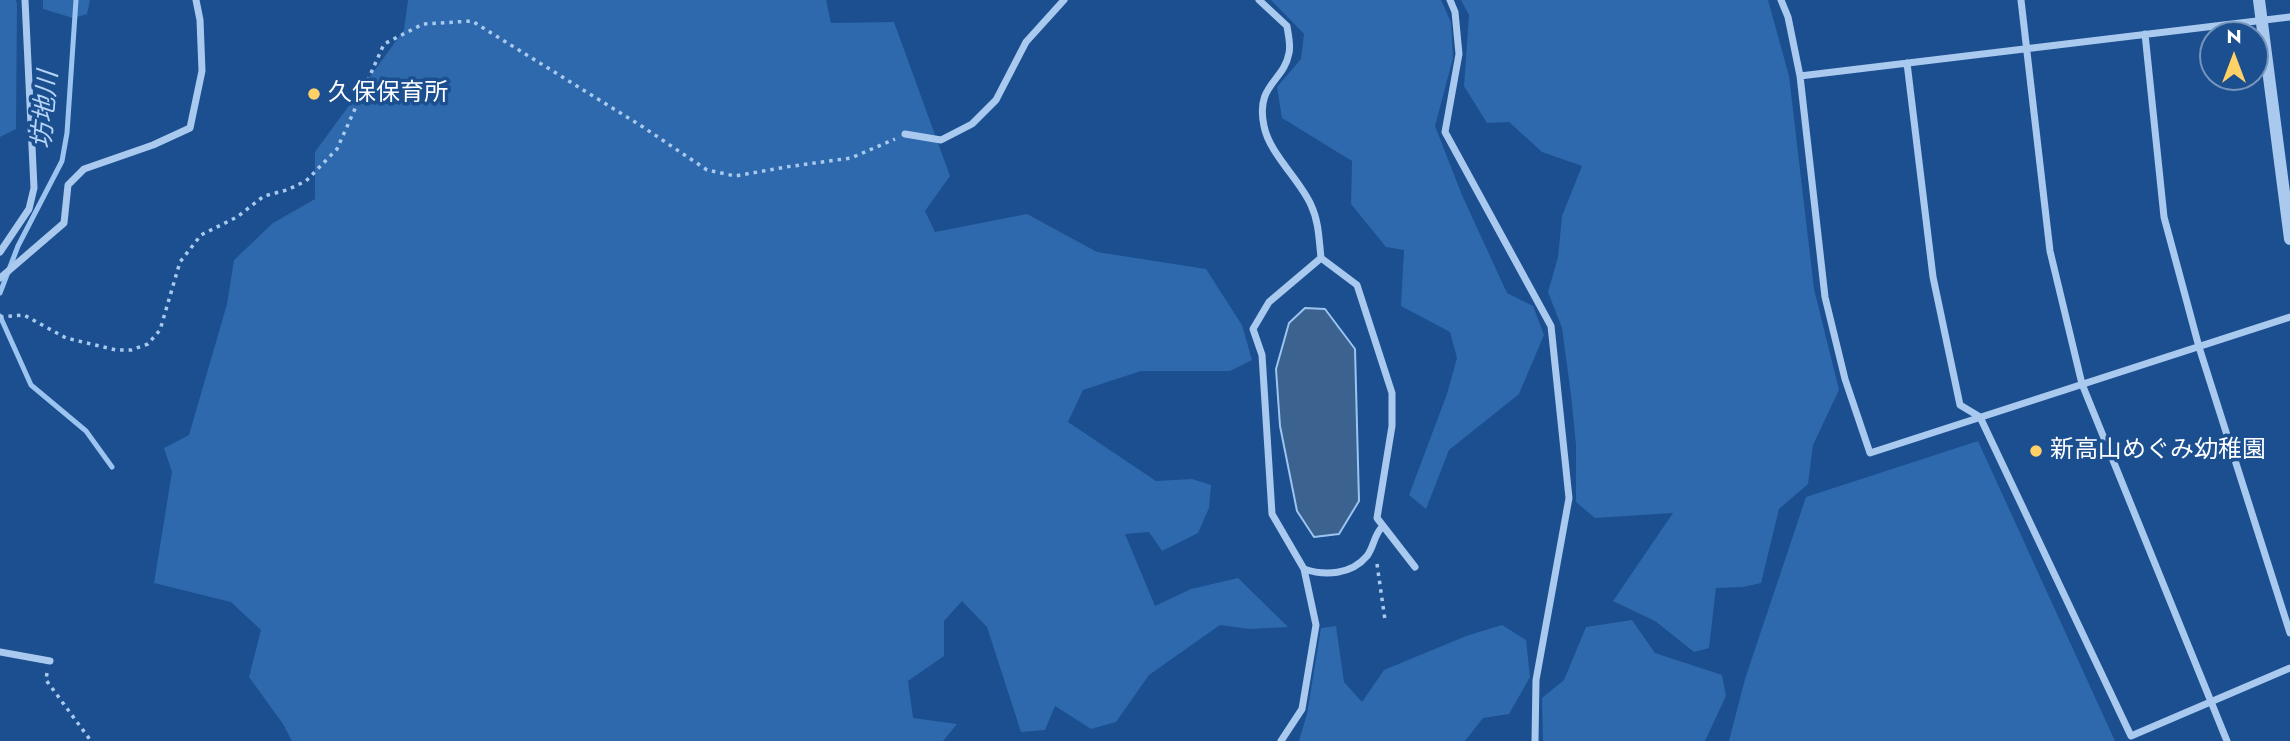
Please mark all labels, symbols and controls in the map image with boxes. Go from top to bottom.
north arrow [2199,21,2269,91]
text: N [2226,23,2242,50]
water label: 坊地川 [28,70,66,150]
place label: 久保保育所 [328,80,448,108]
marker: 久保保育所 [306,86,322,102]
place label: 新高山めぐみ幼稚園 [2050,437,2266,465]
marker: 新高山めぐみ幼稚園 [2028,443,2044,459]

